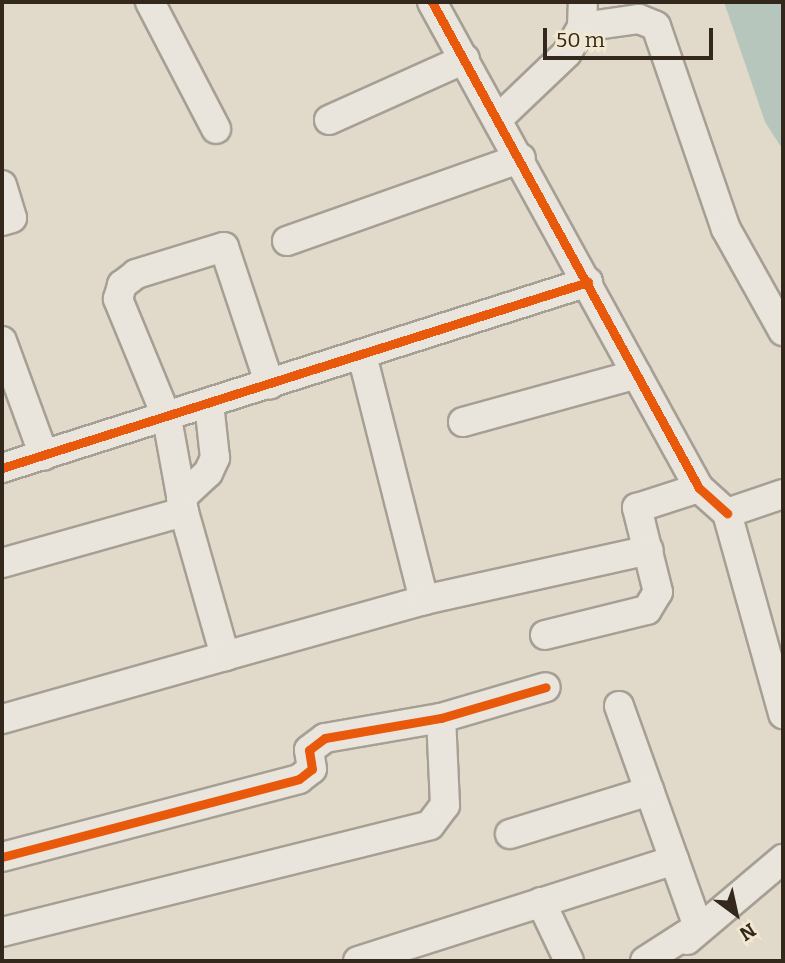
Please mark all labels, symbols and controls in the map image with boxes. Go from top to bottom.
scale bar [547,14,717,58]
text: 50 m [556,27,605,53]
north arrow [701,879,771,949]
text: N [735,918,760,946]

